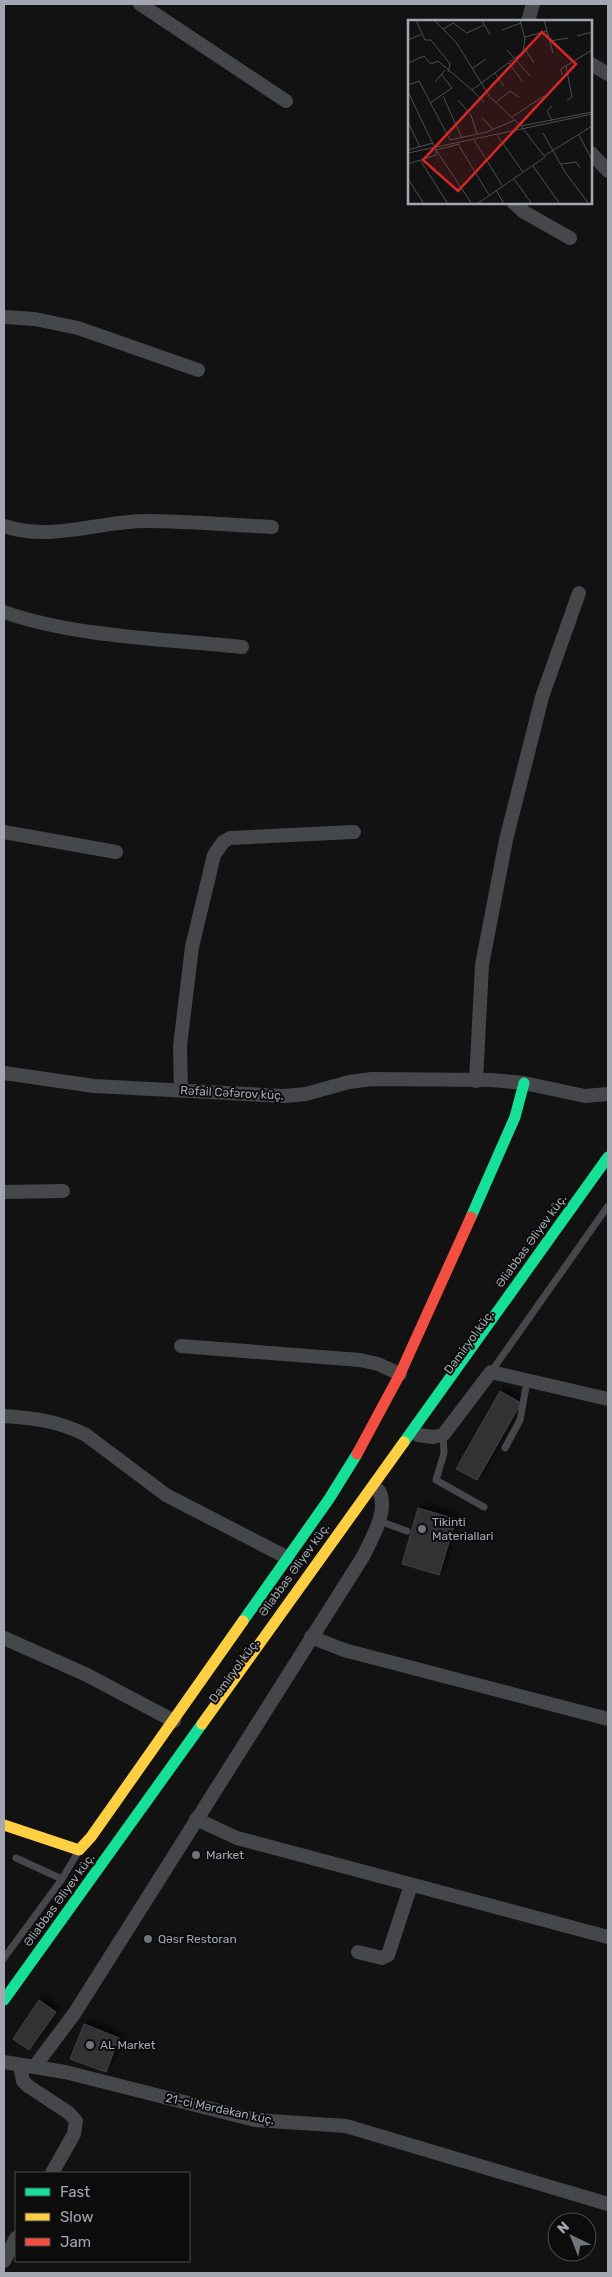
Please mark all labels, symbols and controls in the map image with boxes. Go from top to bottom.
inset map [408,20,592,204]
street label: Rəfail Cəfərov küç. [180,1083,284,1103]
street label: Əliabbas Əliyev küç. [493,1192,569,1290]
street label: Dəmiryol küç. [441,1307,497,1377]
place label: Tikinti Materiallari [432,1515,494,1543]
street label: Əliabbas Əliyev küç. [256,1521,332,1619]
marker: Tikinti Materiallari [416,1523,428,1535]
street label: Dəmiryol küç. [206,1636,262,1706]
place label: Market [206,1848,244,1862]
marker: Market [190,1849,202,1861]
street label: Əliabbas Əliyev küç. [21,1851,97,1949]
place label: Qəsr Restoran [158,1932,237,1946]
marker: Qəsr Restoran [142,1933,154,1945]
place label: AL Market [100,2038,156,2052]
marker: AL Market [84,2039,96,2051]
street label: 21-ci Mərdəkan küç. [164,2091,276,2127]
legend [15,2172,190,2262]
text: Fast [60,2183,90,2201]
text: Slow [60,2208,93,2226]
north arrow [547,2212,597,2262]
text: N [554,2218,573,2238]
text: Jam [60,2233,91,2251]

